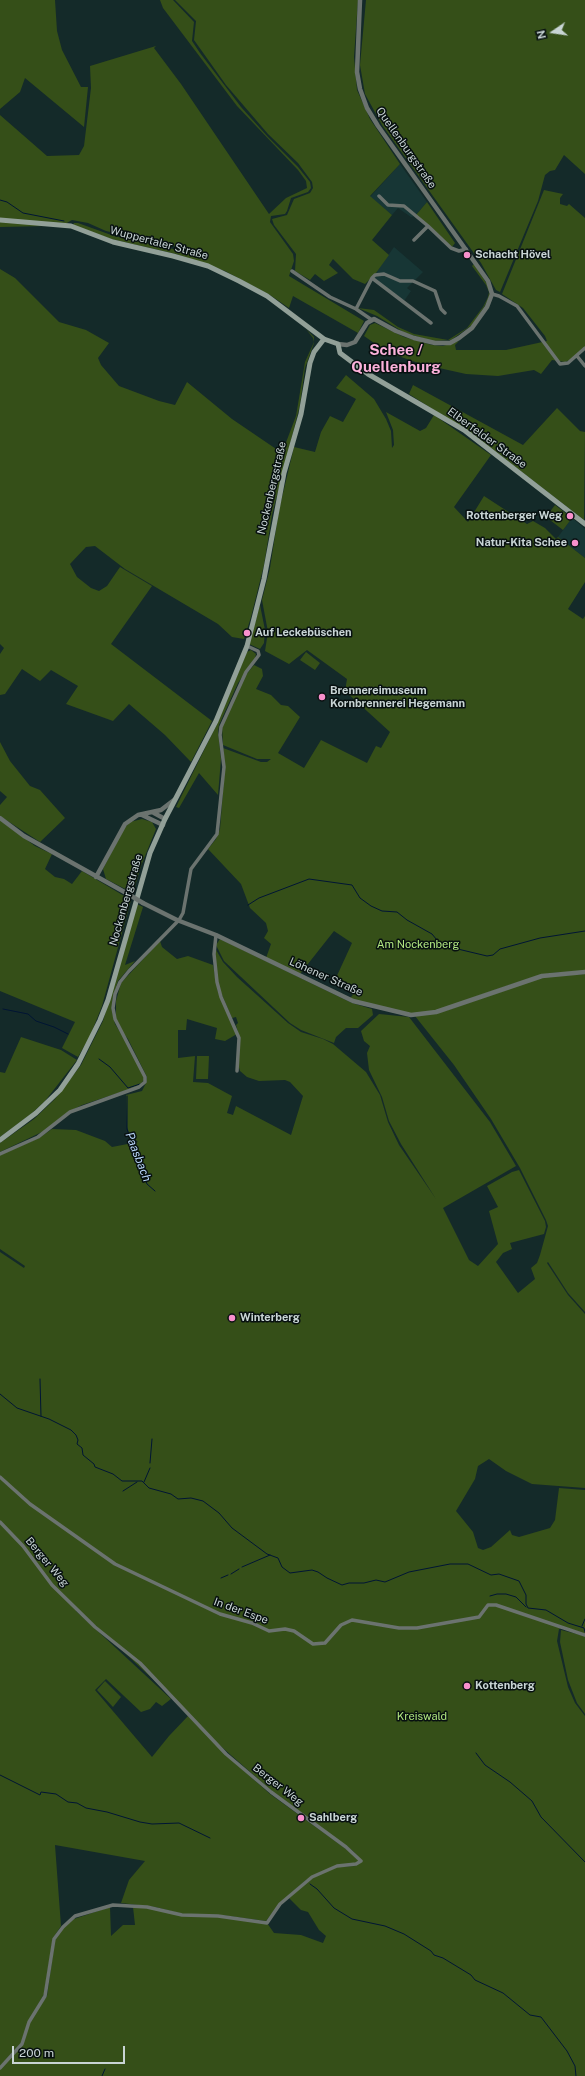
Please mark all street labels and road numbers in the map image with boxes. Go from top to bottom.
street label: Quellenburgstraße [373,105,439,191]
street label: Wuppertaler Straße [108,224,210,262]
street label: Elberfelder Straße [445,405,529,471]
street label: Nockenbergstraße [255,440,289,536]
street label: Nockenbergstraße [107,853,145,947]
street label: Löhener Straße [287,955,365,999]
street label: Berger Weg [22,1535,72,1589]
street label: In der Espe [212,1595,270,1627]
street label: Berger Weg [250,1761,306,1809]

